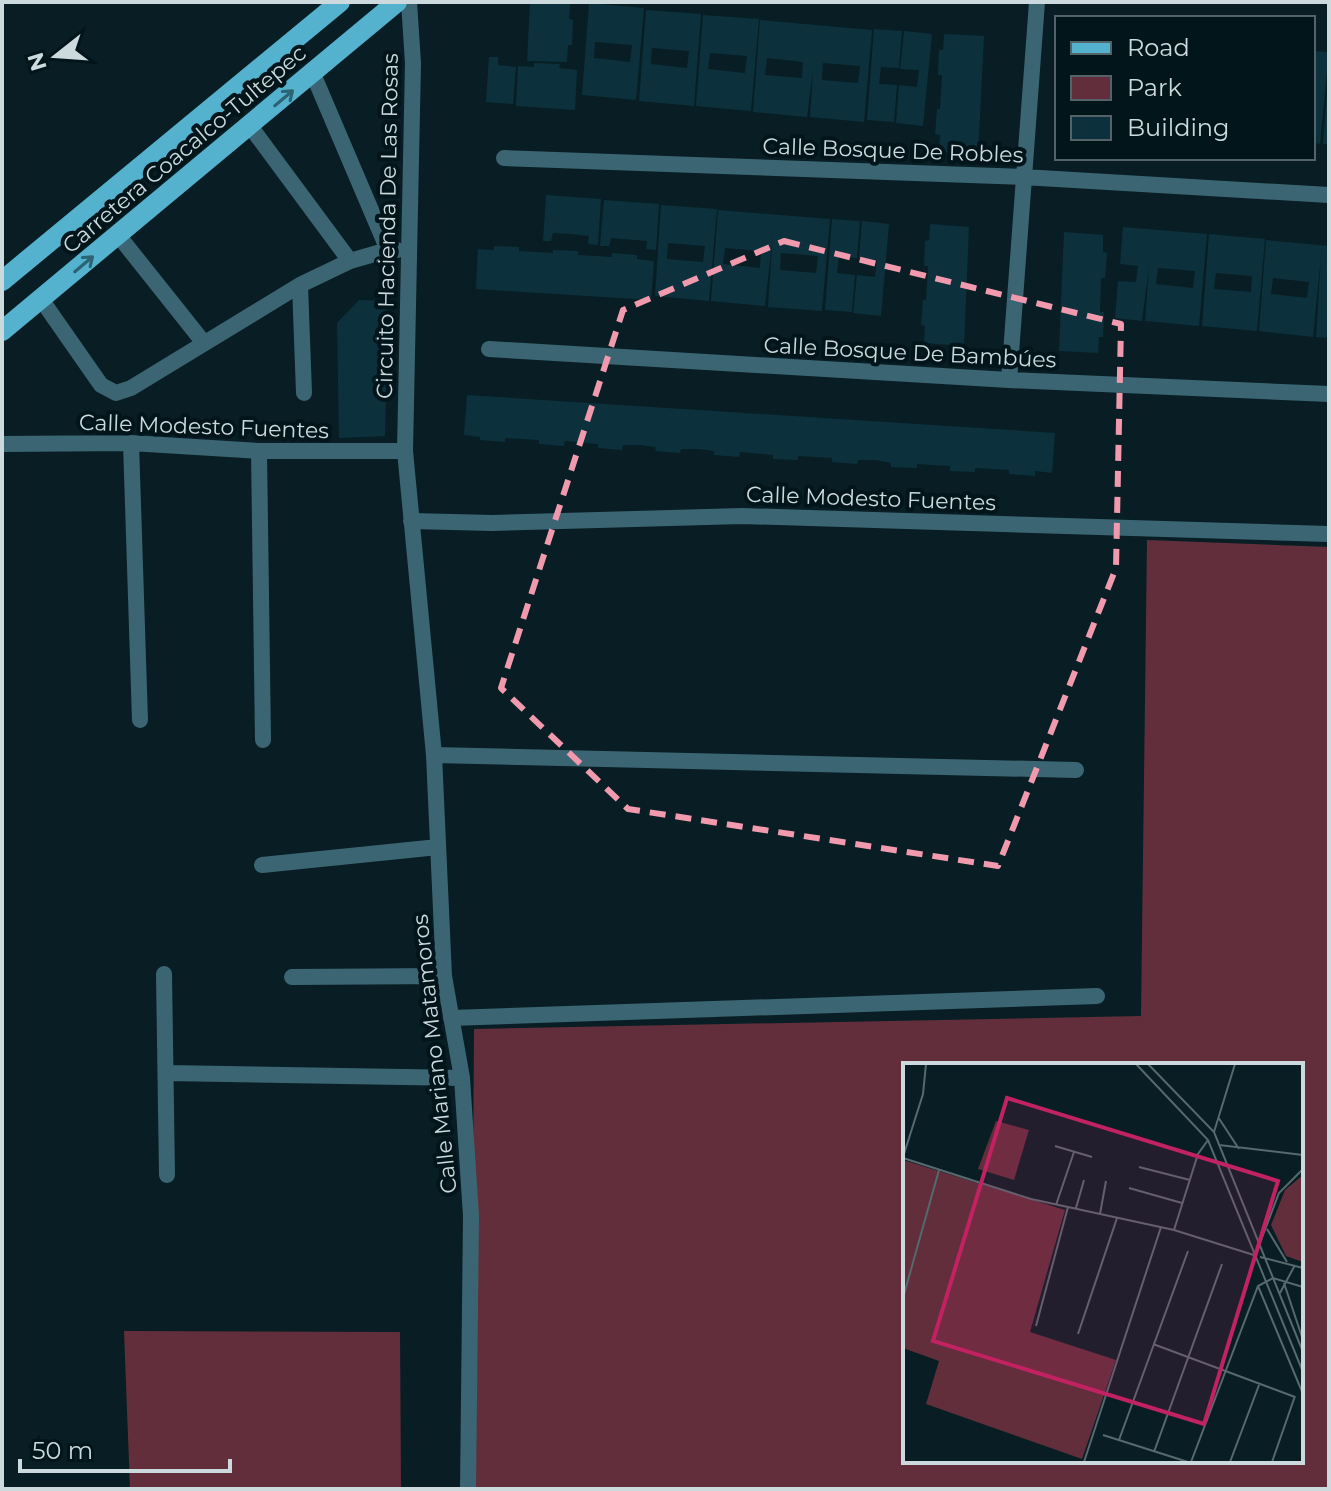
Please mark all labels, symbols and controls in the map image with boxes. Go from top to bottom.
north arrow [16,16,96,96]
legend [1055,16,1315,160]
text: Road [1127,33,1190,62]
street label: Carretera Coacalco-Tultepec [57,40,312,259]
text: N [22,49,53,74]
street label: Circuito Hacienda De Las Rosas [371,53,404,399]
text: Park [1127,73,1182,102]
one-way arrow [273,89,294,107]
text: Building [1127,113,1230,142]
street label: Calle Bosque De Robles [762,132,1024,169]
one-way arrow [73,255,93,273]
street label: Calle Bosque De Bambúes [763,331,1057,374]
street label: Calle Modesto Fuentes [79,409,330,444]
street label: Calle Modesto Fuentes [746,481,997,516]
street label: Calle Mariano Matamoros [406,913,463,1195]
inset map [903,1063,1303,1463]
scale bar [20,1423,230,1473]
text: 50 m [32,1436,93,1465]

